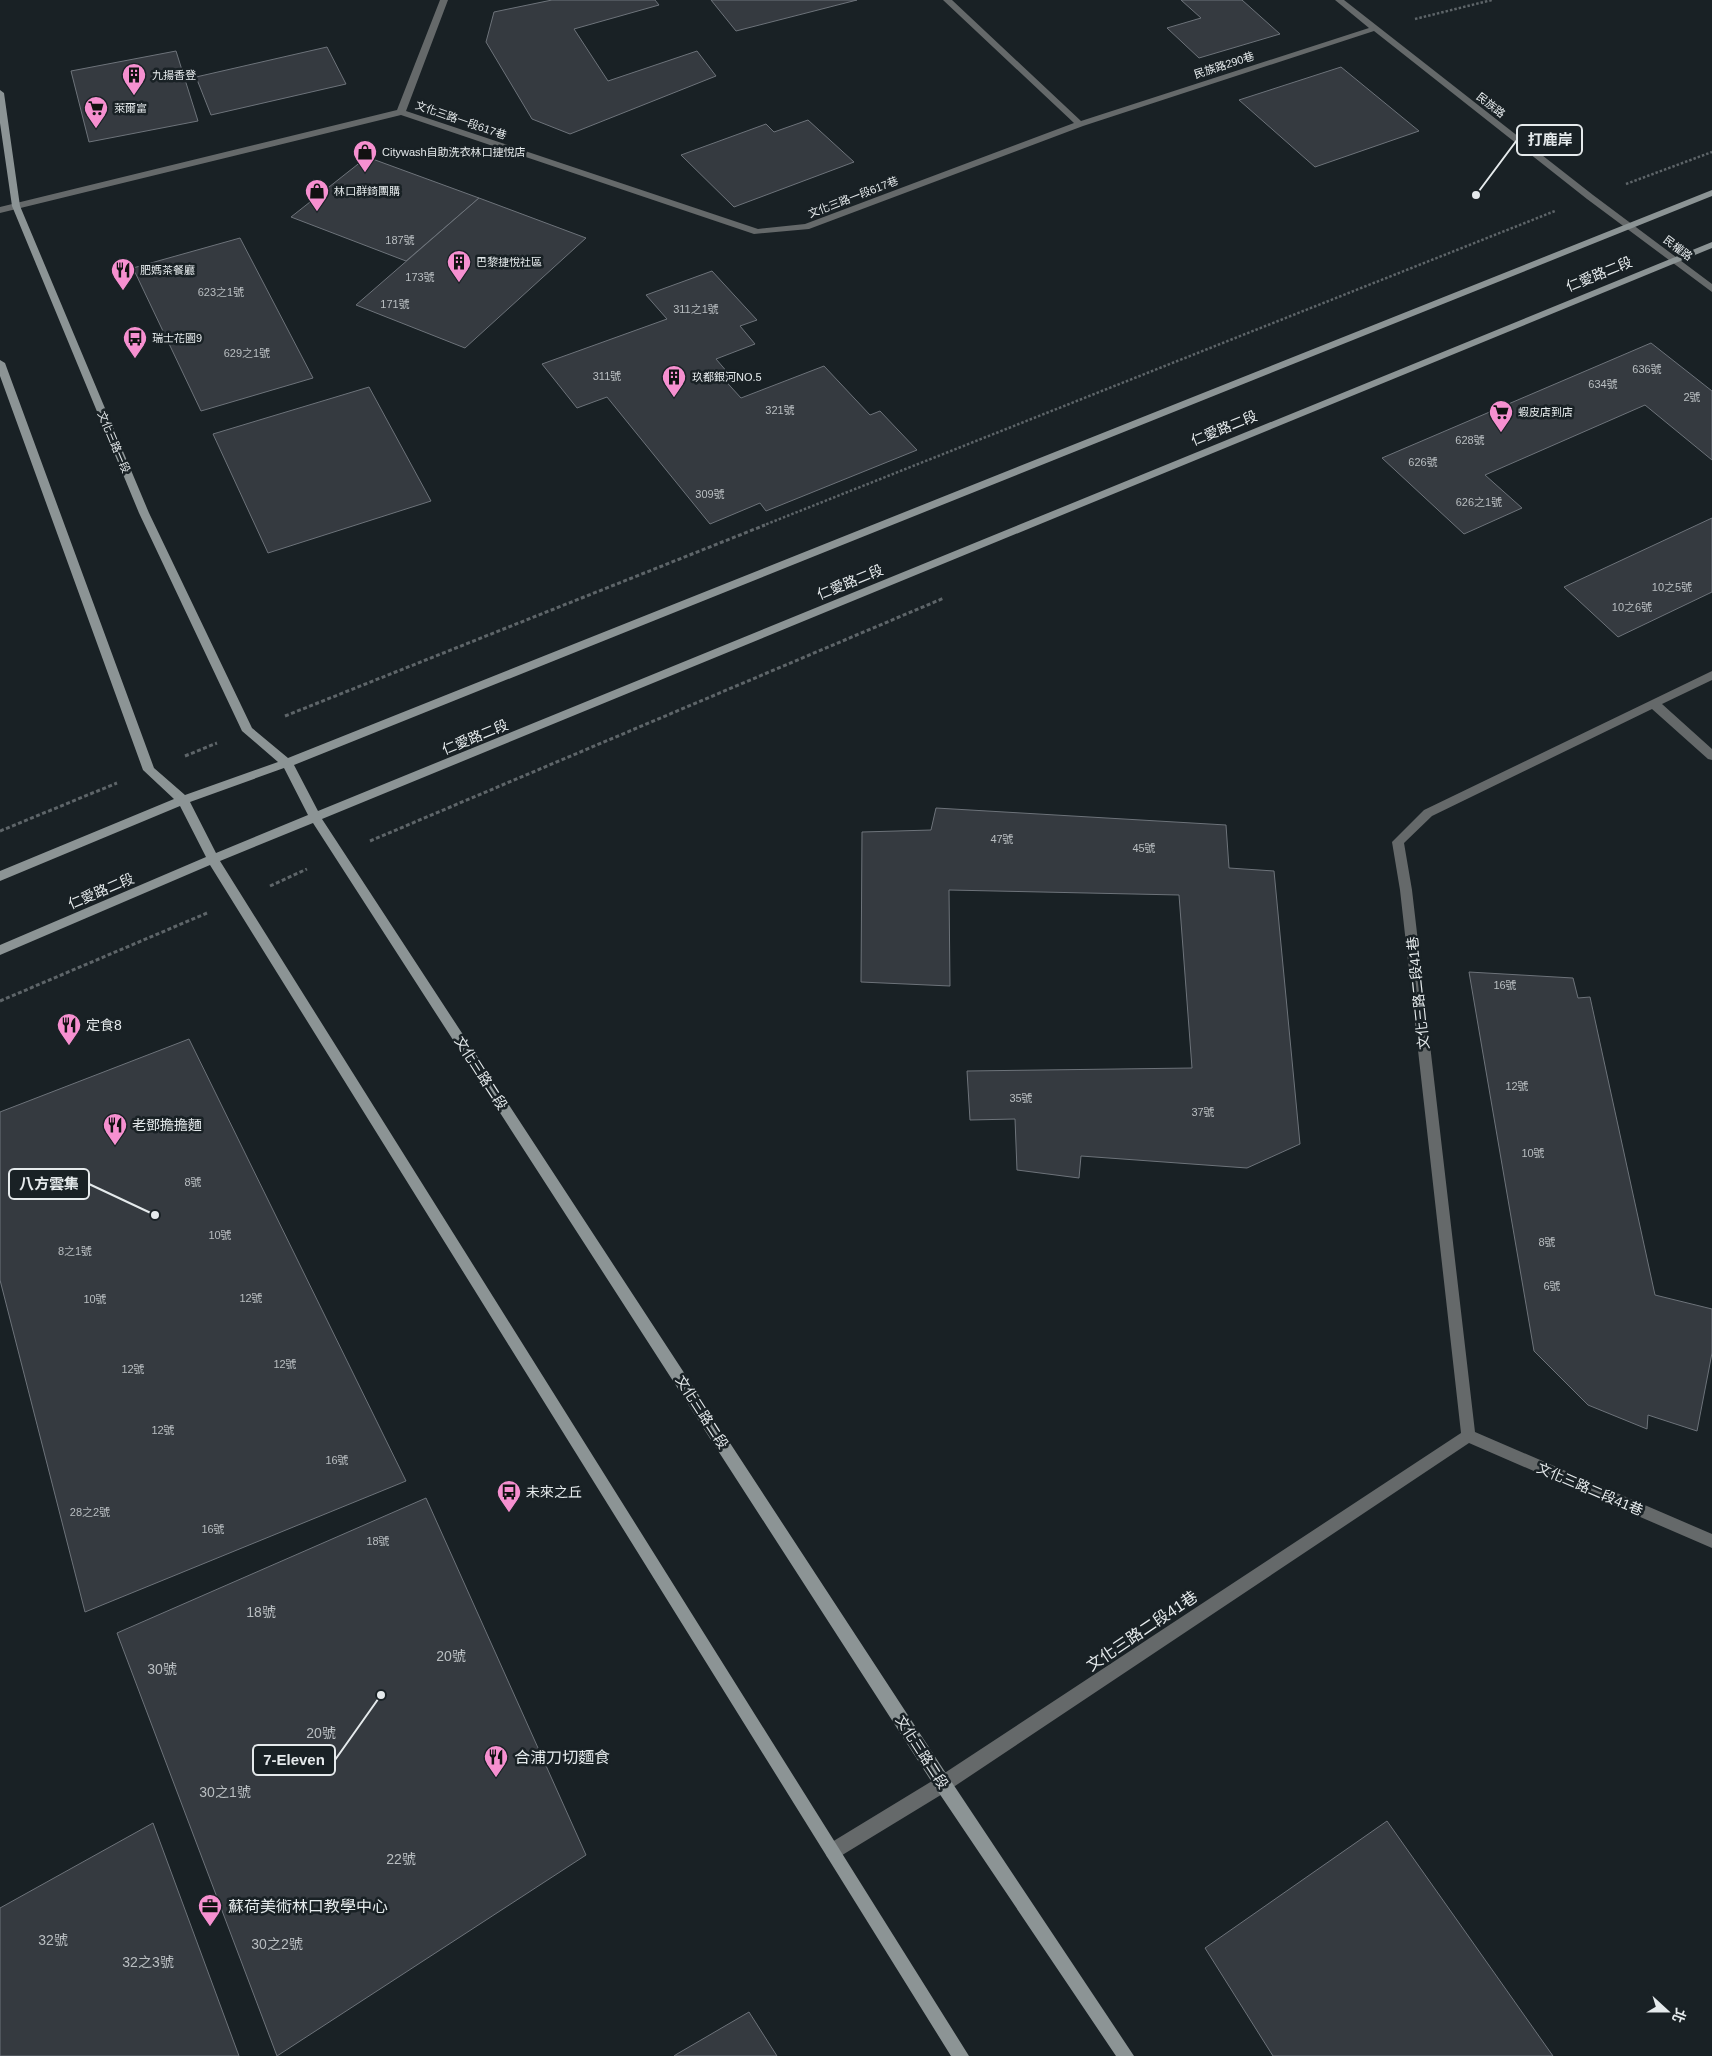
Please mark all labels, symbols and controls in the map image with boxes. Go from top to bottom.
street label: 民族路290巷 [1192,50,1256,80]
building icon: 九揚香登 [121,62,147,96]
place label: 九揚香登 [152,69,196,81]
street label: 民族路 [1474,90,1508,120]
supermarket icon: 萊爾富 [83,95,109,129]
street label: 文化三路一段617巷 [414,99,508,141]
place label: 萊爾富 [114,102,147,114]
callout: 打鹿岸 [1517,125,1582,155]
text: 打鹿岸 [1527,131,1573,148]
shop icon: Citywash自助洗衣林口捷悅店 [352,139,378,173]
place label: Citywash自助洗衣林口捷悅店 [382,146,526,158]
street label: 文化三路一段617巷 [806,174,900,220]
shop icon: 林口群錡團購 [304,178,330,212]
place label: 林口群錡團購 [334,185,400,197]
street label: 民權路 [1661,233,1695,263]
house number: 187號 [385,234,415,246]
building icon: 巴黎捷悅社區 [446,249,472,283]
street label: 仁愛路二段 [1564,253,1634,295]
place label: 巴黎捷悅社區 [476,256,542,268]
restaurant icon: 肥媽茶餐廳 [110,257,136,291]
place label: 肥媽茶餐廳 [140,264,195,276]
house number: 173號 [405,271,435,283]
house number: 623之1號 [198,286,244,298]
house number: 171號 [380,298,410,310]
house number: 311之1號 [673,303,719,315]
bus stop icon: 瑞士花園9 [122,325,148,359]
place label: 瑞士花園9 [152,332,202,344]
house number: 629之1號 [224,347,270,359]
house number: 636號 [1632,363,1662,375]
building icon: 玖都銀河NO.5 [661,364,687,398]
house number: 311號 [593,370,621,382]
place label: 玖都銀河NO.5 [692,371,762,383]
house number: 634號 [1588,378,1618,390]
house number: 2號 [1683,391,1701,403]
supermarket icon: 蝦皮店到店 [1488,399,1514,433]
house number: 321號 [765,404,795,416]
place label: 蝦皮店到店 [1518,406,1573,418]
street label: 仁愛路二段 [1189,407,1259,449]
street label: 文化三路一段 [96,409,132,475]
house number: 628號 [1455,434,1485,446]
house number: 626號 [1408,456,1438,468]
house number: 309號 [695,488,725,500]
house number: 626之1號 [1456,496,1502,508]
street label: 仁愛路二段 [815,561,885,603]
house number: 10之5號 [1652,581,1692,593]
house number: 10之6號 [1612,601,1652,613]
street label: 仁愛路二段 [440,716,510,758]
house number: 47號 [990,833,1014,845]
house number: 45號 [1132,842,1156,854]
street label: 仁愛路二段 [66,870,136,912]
street label: 文化三路二段41巷 [1404,936,1432,1050]
house number: 16號 [1493,979,1517,991]
restaurant icon: 定食8 [56,1012,82,1046]
place label: 定食8 [86,1017,122,1033]
street label: 文化三路二段 [451,1033,511,1113]
house number: 12號 [1505,1080,1529,1092]
house number: 35號 [1009,1092,1033,1104]
house number: 37號 [1191,1106,1215,1118]
restaurant icon: 老鄧擔擔麵 [102,1112,128,1146]
place label: 老鄧擔擔麵 [132,1117,202,1133]
house number: 10號 [1521,1147,1545,1159]
callout: 八方雲集 [9,1169,89,1199]
text: 八方雲集 [19,1175,79,1192]
house number: 8號 [184,1176,202,1188]
house number: 10號 [208,1229,232,1241]
house number: 8號 [1538,1236,1556,1248]
house number: 8之1號 [58,1245,92,1257]
house number: 6號 [1543,1280,1561,1292]
house number: 12號 [239,1292,263,1304]
house number: 10號 [83,1293,107,1305]
house number: 12號 [273,1358,297,1370]
house number: 12號 [121,1363,145,1375]
street label: 文化三路二段 [672,1372,732,1452]
house number: 12號 [151,1424,175,1436]
house number: 16號 [325,1454,349,1466]
street label: 文化三路二段41巷 [1535,1459,1645,1519]
bus stop icon: 未來之丘 [496,1479,522,1513]
place label: 未來之丘 [526,1484,582,1500]
house number: 28之2號 [70,1506,110,1518]
house number: 16號 [201,1523,225,1535]
house number: 18號 [366,1535,390,1547]
street label: 文化三路二段41巷 [1083,1588,1201,1674]
house number: 18號 [246,1604,276,1620]
house number: 20號 [436,1648,466,1664]
house number: 30號 [147,1661,177,1677]
street label: 文化三路二段 [892,1712,952,1792]
house number: 20號 [306,1725,336,1741]
restaurant icon: 合浦刀切麵食 [483,1744,509,1778]
callout: 7-Eleven [253,1745,335,1775]
place label: 合浦刀切麵食 [514,1749,610,1766]
text: 7-Eleven [263,1751,325,1768]
house number: 30之1號 [199,1784,251,1800]
house number: 22號 [386,1851,416,1867]
office icon: 蘇荷美術林口教學中心 [197,1893,223,1927]
place label: 蘇荷美術林口教學中心 [228,1898,388,1915]
house number: 32號 [38,1932,68,1948]
house number: 30之2號 [251,1936,303,1952]
house number: 32之3號 [122,1954,174,1970]
north arrow [1642,1986,1692,2036]
text: 北 [1669,2006,1689,2025]

